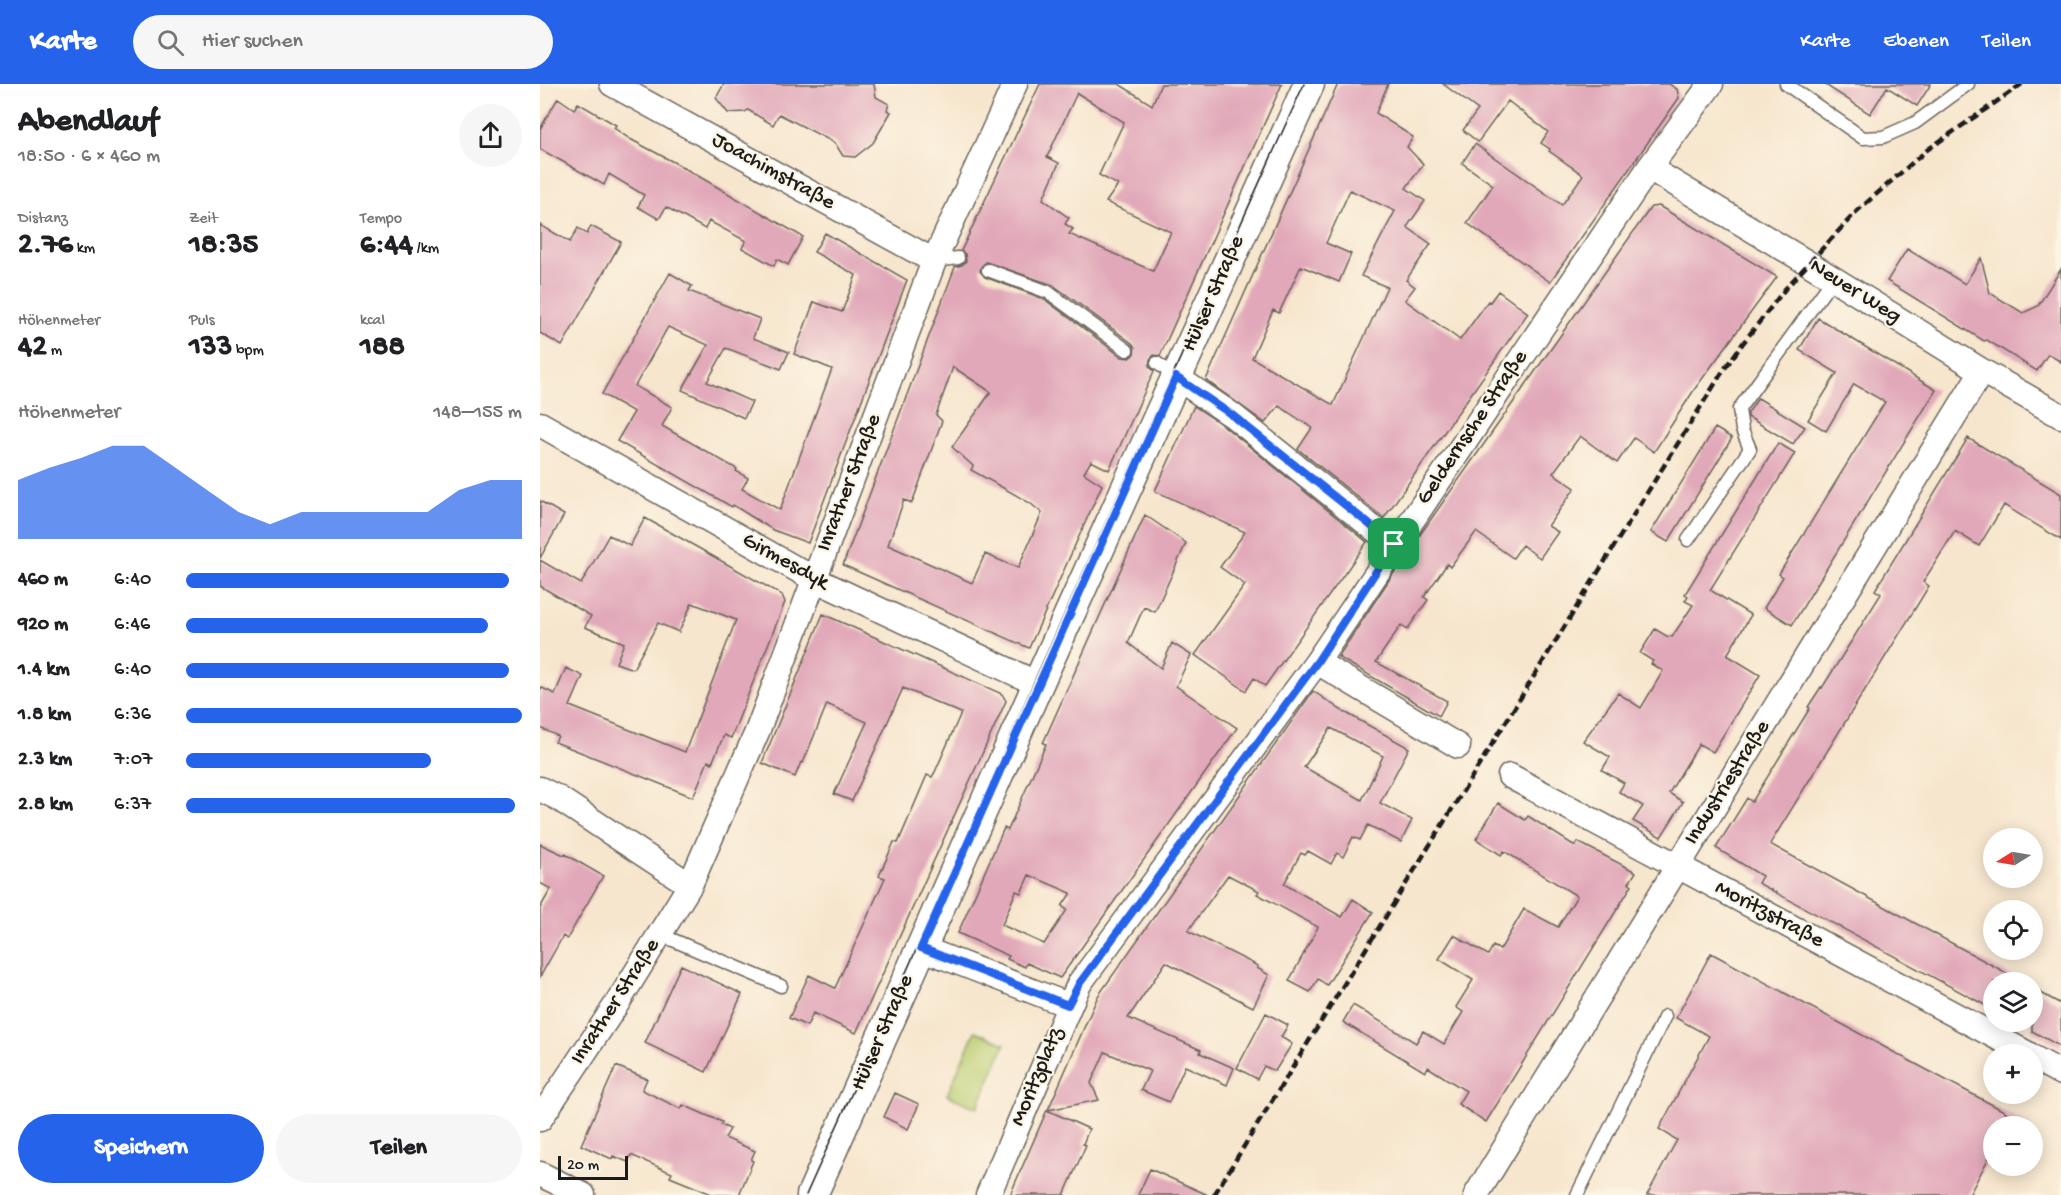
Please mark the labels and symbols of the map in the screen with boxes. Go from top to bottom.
street label: Joachimstraße [707,127,840,217]
street label: Hülser Straße [1177,231,1251,356]
street label: Neuer Weg [1804,254,1906,330]
street label: Geldernsche Straße [1412,345,1535,510]
street label: Inrather Straße [812,410,888,555]
pin [1368,518,1419,569]
street label: Girmesdyk [737,528,835,597]
street label: Industriestraße [1679,715,1777,850]
north arrow [1983,828,2043,888]
street label: Moritzstraße [1710,875,1829,955]
street label: Inrather Straße [566,934,667,1070]
street label: Hülser Straße [846,970,920,1095]
street label: Moritzplatz [1006,1023,1071,1130]
scale bar [558,1153,628,1180]

